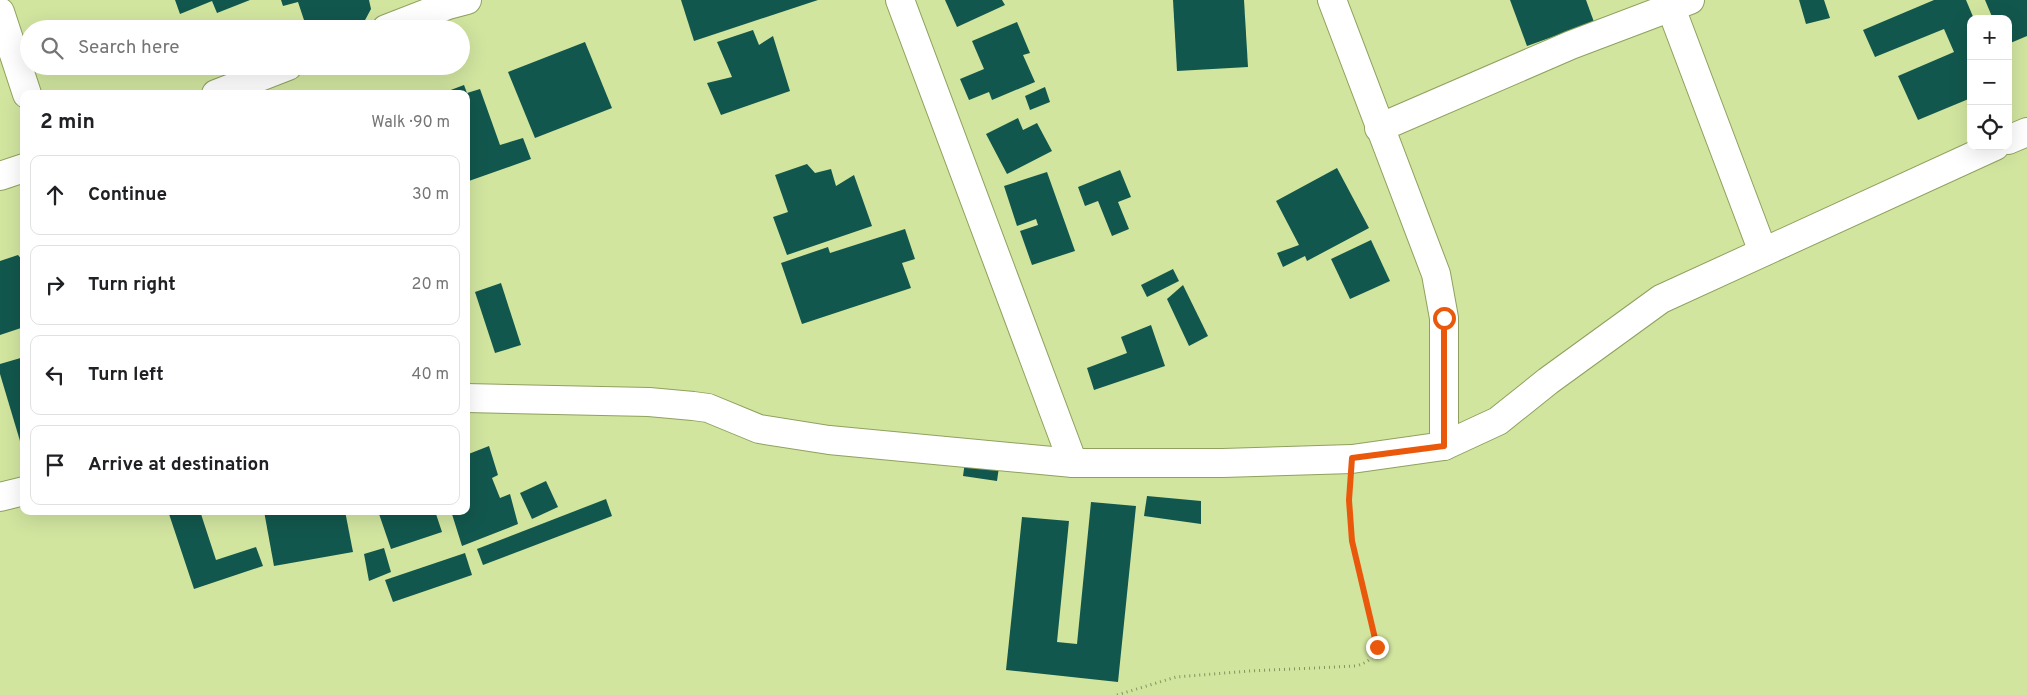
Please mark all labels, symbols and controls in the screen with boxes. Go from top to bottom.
map controls [1967,15,2012,150]
button: + [1967,15,2012,60]
search box [20,20,470,75]
icon: search [38,34,66,62]
text: Search here [78,36,180,60]
button: − [1967,60,2012,105]
button: locate [1967,105,2012,150]
text: 2 min [40,109,95,136]
text: Walk · 90 m [371,113,450,133]
icon: ahead [41,181,69,209]
text: Continue [88,183,167,207]
text: 30 m [412,185,449,205]
icon: right [41,271,69,299]
text: Turn right [88,273,176,297]
text: 20 m [412,275,449,295]
route start [1433,307,1456,330]
icon: left [41,361,69,389]
text: Turn left [88,363,164,387]
text: 40 m [411,365,449,385]
icon: arrive [41,451,69,479]
text: Arrive at destination [88,453,269,477]
route end [1366,636,1389,659]

